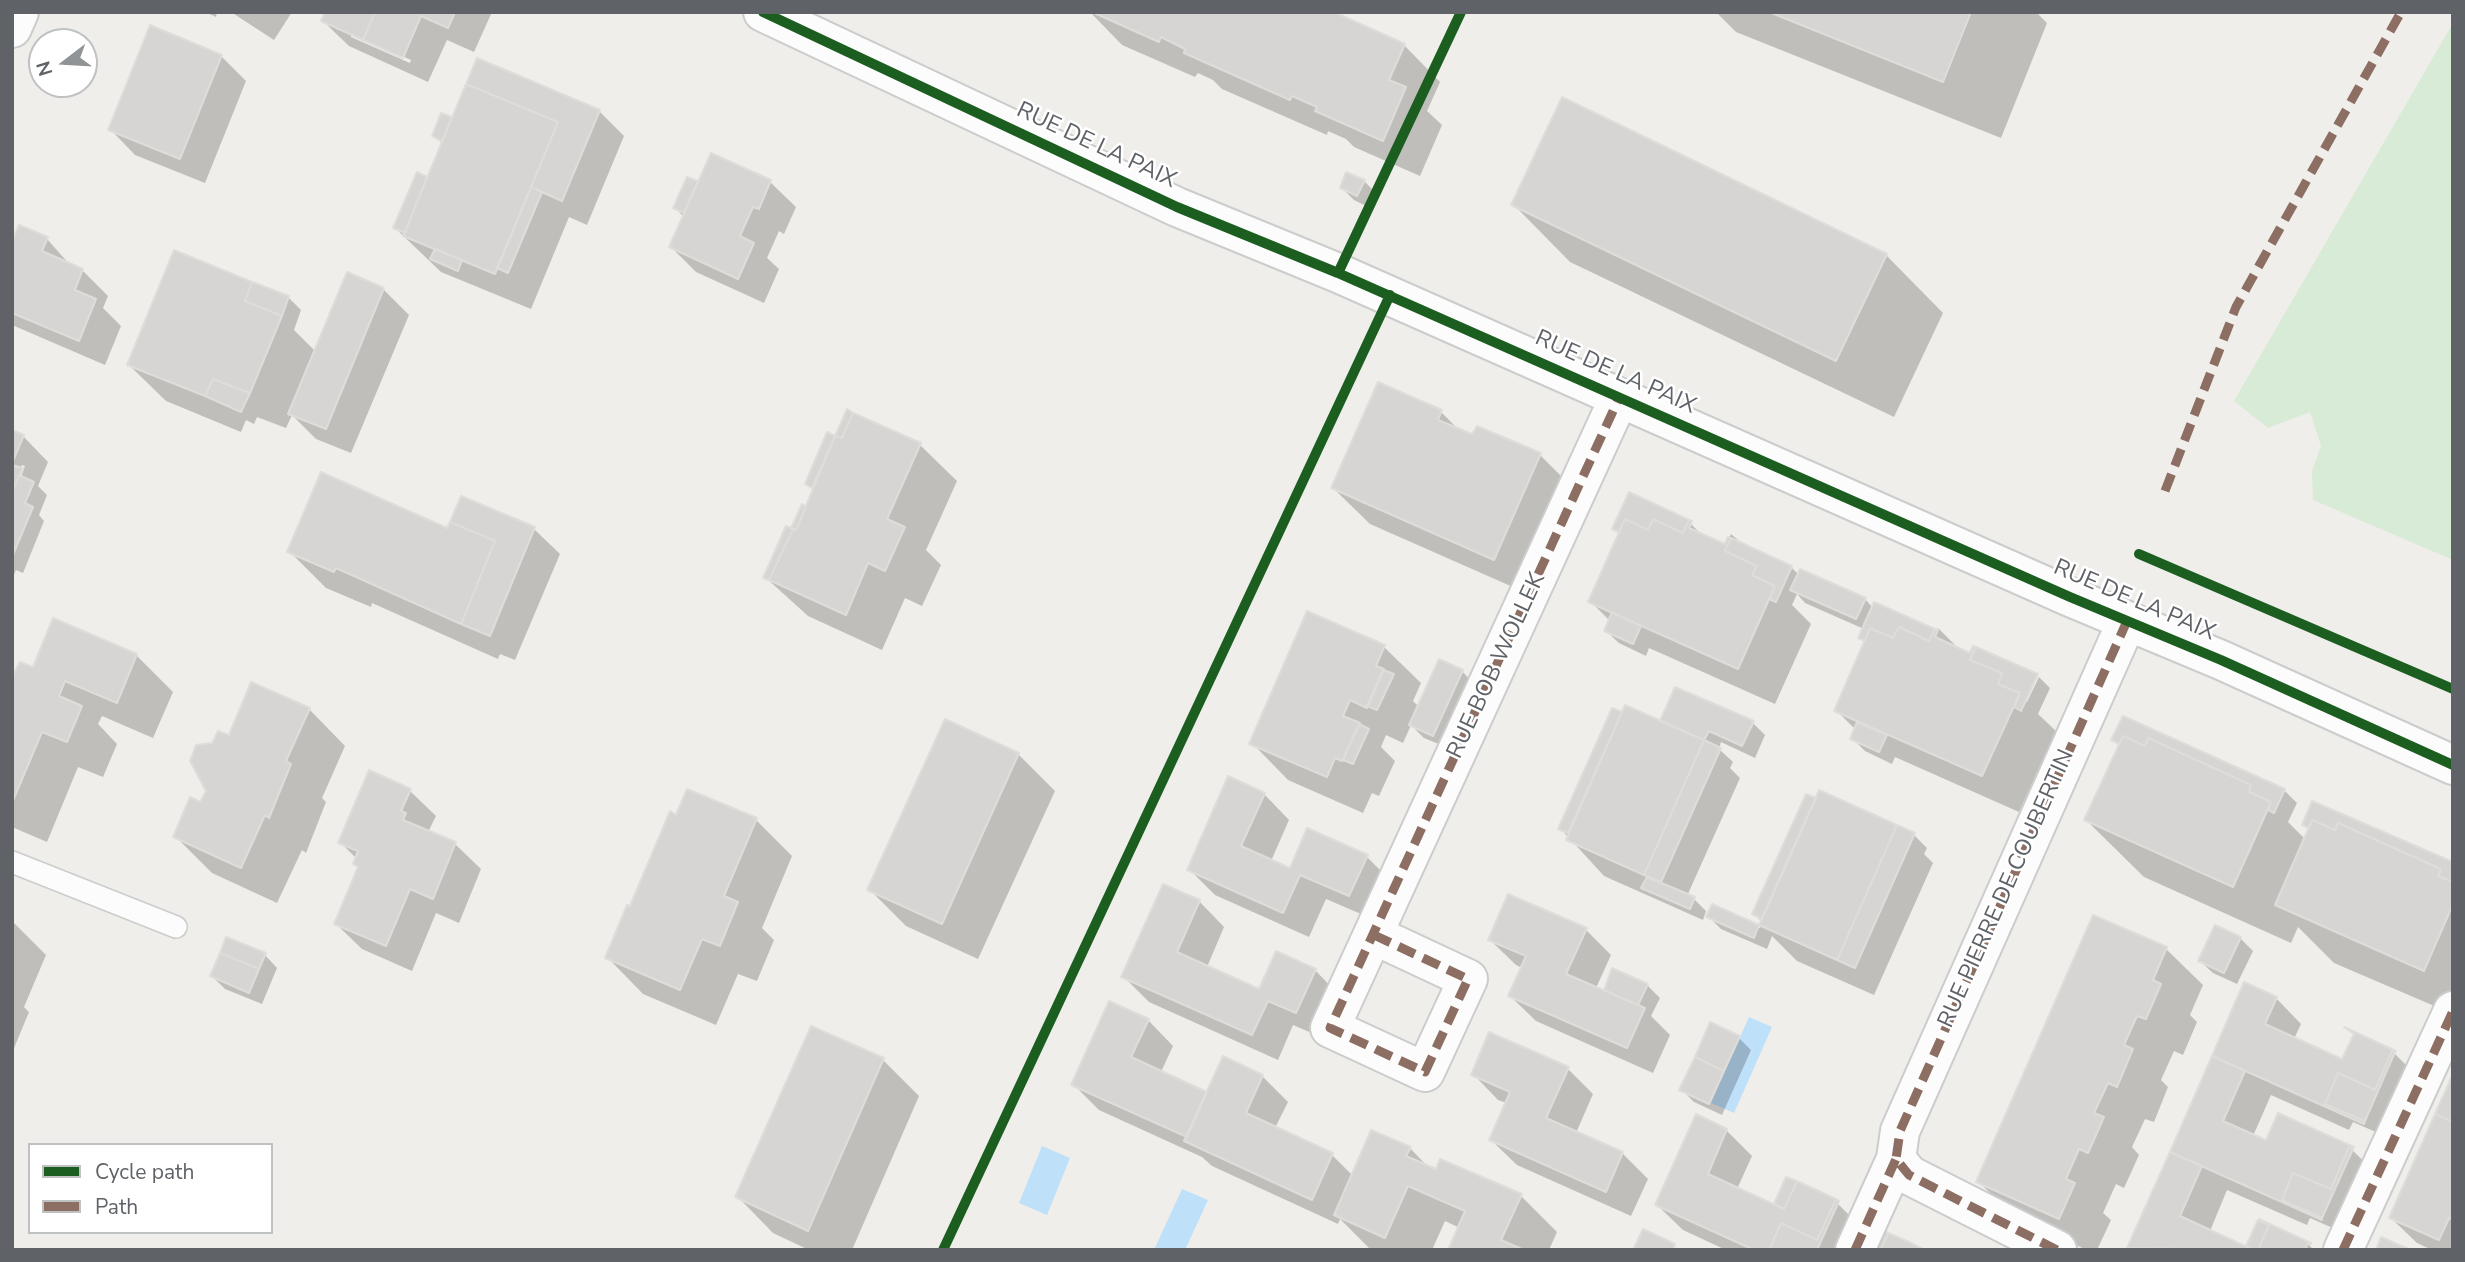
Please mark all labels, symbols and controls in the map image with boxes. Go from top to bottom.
north arrow [28,28,98,98]
text: N [30,58,59,79]
street label: RUE DE LA PAIX [1012,97,1180,195]
street label: RUE DE LA PAIX [1530,325,1700,421]
street label: RUE DE LA PAIX [2049,554,2219,648]
street label: RUE BOB WOLLEK [1442,569,1552,763]
street label: RUE PIERRE DE COUBERTIN [1933,746,2081,1032]
legend [28,1143,273,1234]
text: Cycle path [95,1158,194,1186]
text: Path [95,1193,138,1221]

